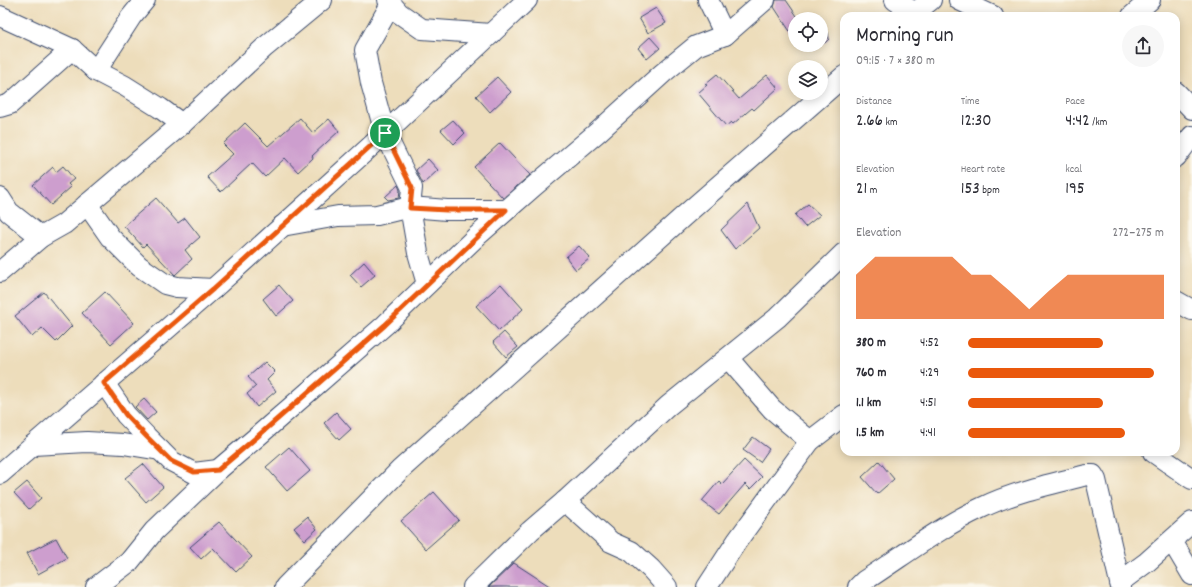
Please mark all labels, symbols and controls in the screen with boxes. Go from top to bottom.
map controls [788,12,828,100]
button: locate [788,12,828,52]
text: Morning run [856,21,954,52]
button: share [1122,25,1164,67]
text: 09:15 · 7 × 380 m [856,52,935,71]
button: layers [788,60,828,100]
text: Distance [856,94,892,110]
text: Time [961,94,979,110]
text: Pace [1065,94,1085,110]
text: 2.66 [856,110,883,134]
text: 12:30 [961,110,991,134]
text: 4:42 [1065,110,1090,134]
text: km [883,115,898,131]
text: /km [1090,115,1107,131]
pin [368,116,402,150]
icon: arrive [374,122,396,144]
text: Elevation [856,162,894,178]
text: Heart rate [961,162,1005,178]
text: kcal [1065,162,1082,178]
text: 21 [856,178,867,202]
text: 153 [961,178,980,202]
text: 195 [1065,178,1085,202]
text: m [867,183,877,199]
text: bpm [980,183,1000,199]
text: Elevation [856,224,901,243]
text: 272–275 m [1113,224,1164,243]
text: 380 m [856,334,886,353]
text: 4:52 [920,334,939,353]
text: 760 m [856,364,886,383]
text: 4:29 [920,364,939,383]
text: 1.1 km [856,394,881,413]
text: 4:51 [920,394,936,413]
text: 1.5 km [856,424,884,443]
text: 4:41 [920,424,936,443]

